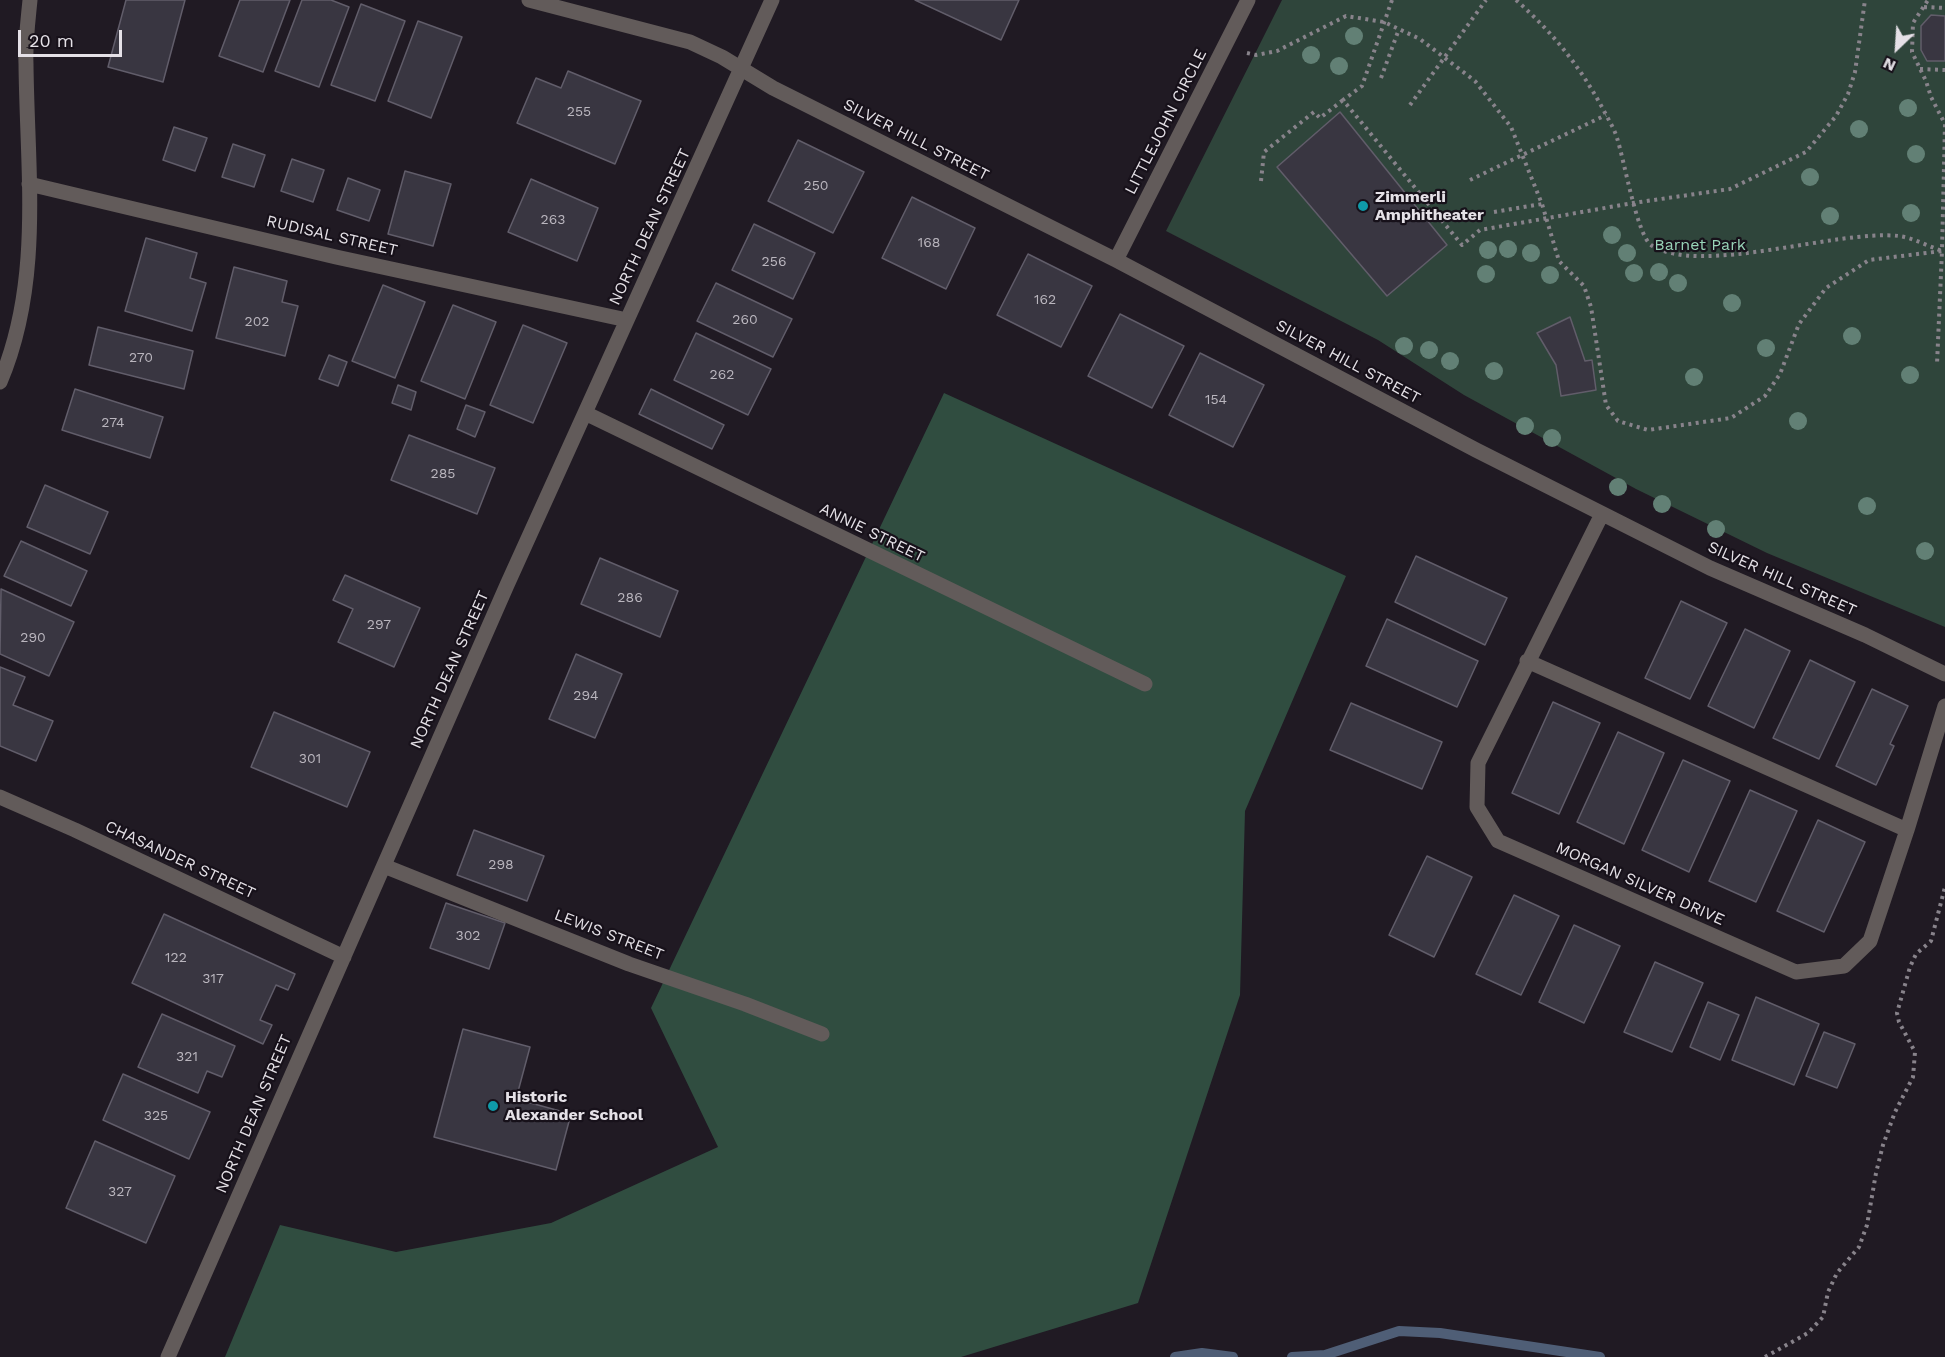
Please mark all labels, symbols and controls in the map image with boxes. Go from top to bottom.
scale bar [21,18,124,56]
north arrow [1867,18,1927,78]
text: 20 m [29,30,74,51]
street label: LITTLEJOHN CIRCLE [1121,46,1211,198]
text: N [1880,54,1899,76]
street label: SILVER HILL STREET [840,95,992,185]
house number: 255 [567,104,591,120]
street label: NORTH DEAN STREET [605,146,695,308]
house number: 250 [803,178,829,194]
place label: Zimmerli Amphitheater [1375,187,1484,225]
marker: Zimmerli Amphitheater [1356,199,1370,213]
street label: RUDISAL STREET [265,212,399,260]
house number: 263 [541,212,565,228]
house number: 168 [918,235,940,251]
park label: Barnet Park [1654,235,1746,255]
house number: 256 [762,254,786,270]
house number: 162 [1034,292,1056,308]
house number: 260 [732,312,758,328]
house number: 202 [244,314,270,330]
street label: SILVER HILL STREET [1273,316,1423,408]
house number: 270 [129,350,153,366]
house number: 262 [710,367,734,383]
house number: 154 [1205,392,1227,408]
house number: 274 [101,415,125,431]
house number: 285 [431,466,455,482]
street label: ANNIE STREET [816,499,928,567]
street label: SILVER HILL STREET [1705,538,1859,620]
street label: NORTH DEAN STREET [407,588,493,752]
house number: 286 [617,590,643,606]
house number: 297 [367,617,391,633]
house number: 290 [20,630,46,646]
house number: 294 [573,688,599,704]
house number: 301 [299,751,321,767]
street label: CHASANDER STREET [102,817,258,903]
street label: MORGAN SILVER DRIVE [1553,838,1727,930]
house number: 298 [488,857,514,873]
street label: LEWIS STREET [552,905,666,965]
house number: 302 [455,928,481,944]
house number: 122 [165,950,187,966]
house number: 317 [202,971,224,987]
street label: NORTH DEAN STREET [212,1032,296,1196]
house number: 321 [176,1049,198,1065]
place label: Historic Alexander School [505,1087,643,1125]
marker: Historic Alexander School [486,1099,500,1113]
house number: 325 [144,1108,168,1124]
house number: 327 [108,1184,132,1200]

